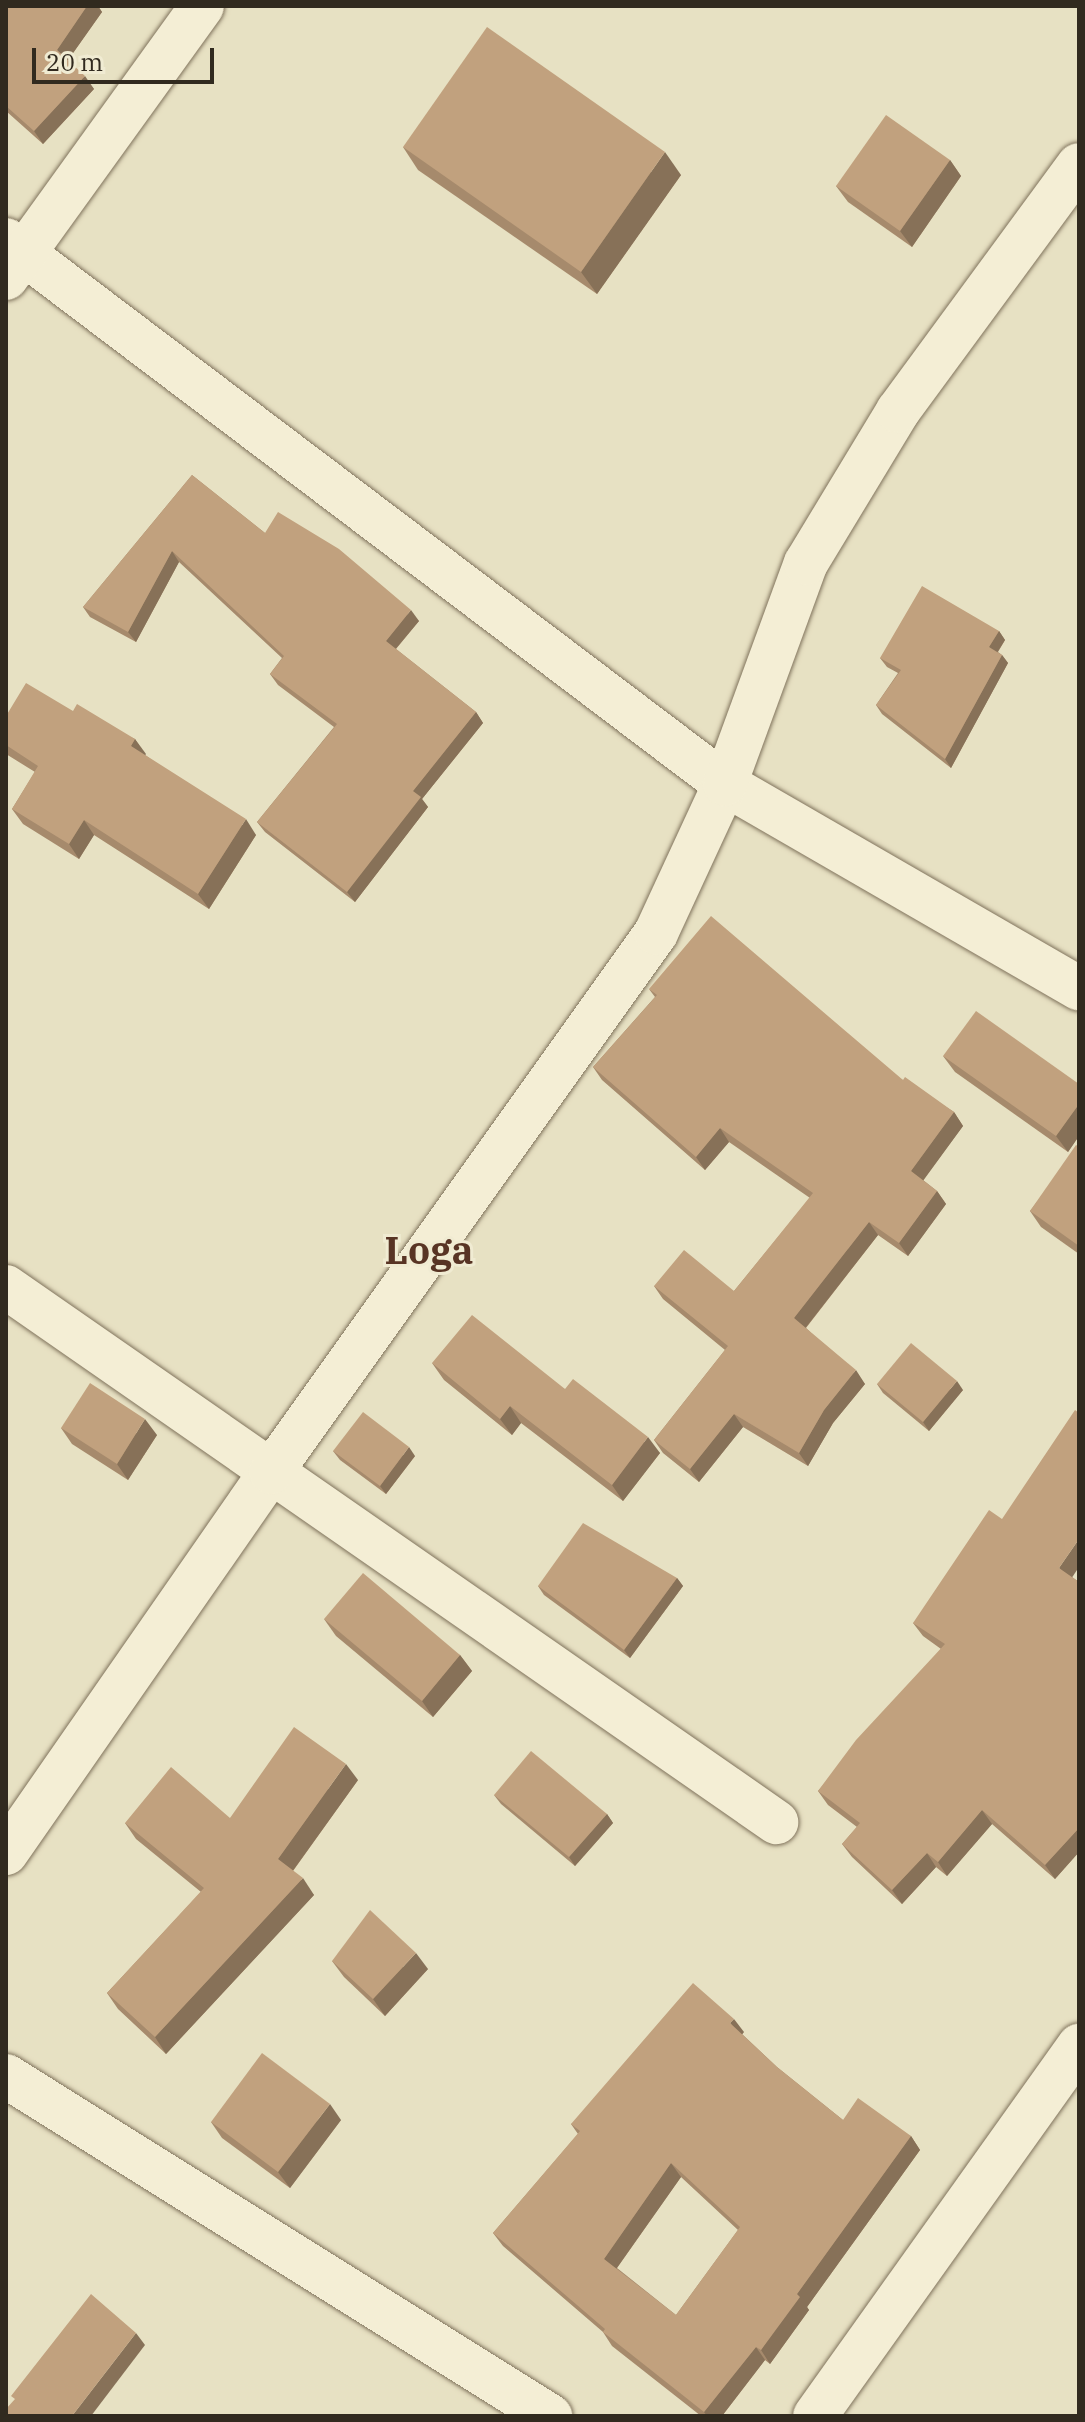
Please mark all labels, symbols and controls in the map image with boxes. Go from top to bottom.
scale bar [36,32,218,82]
text: 20 m [46,46,103,78]
district label: Loga [384,1227,474,1273]

